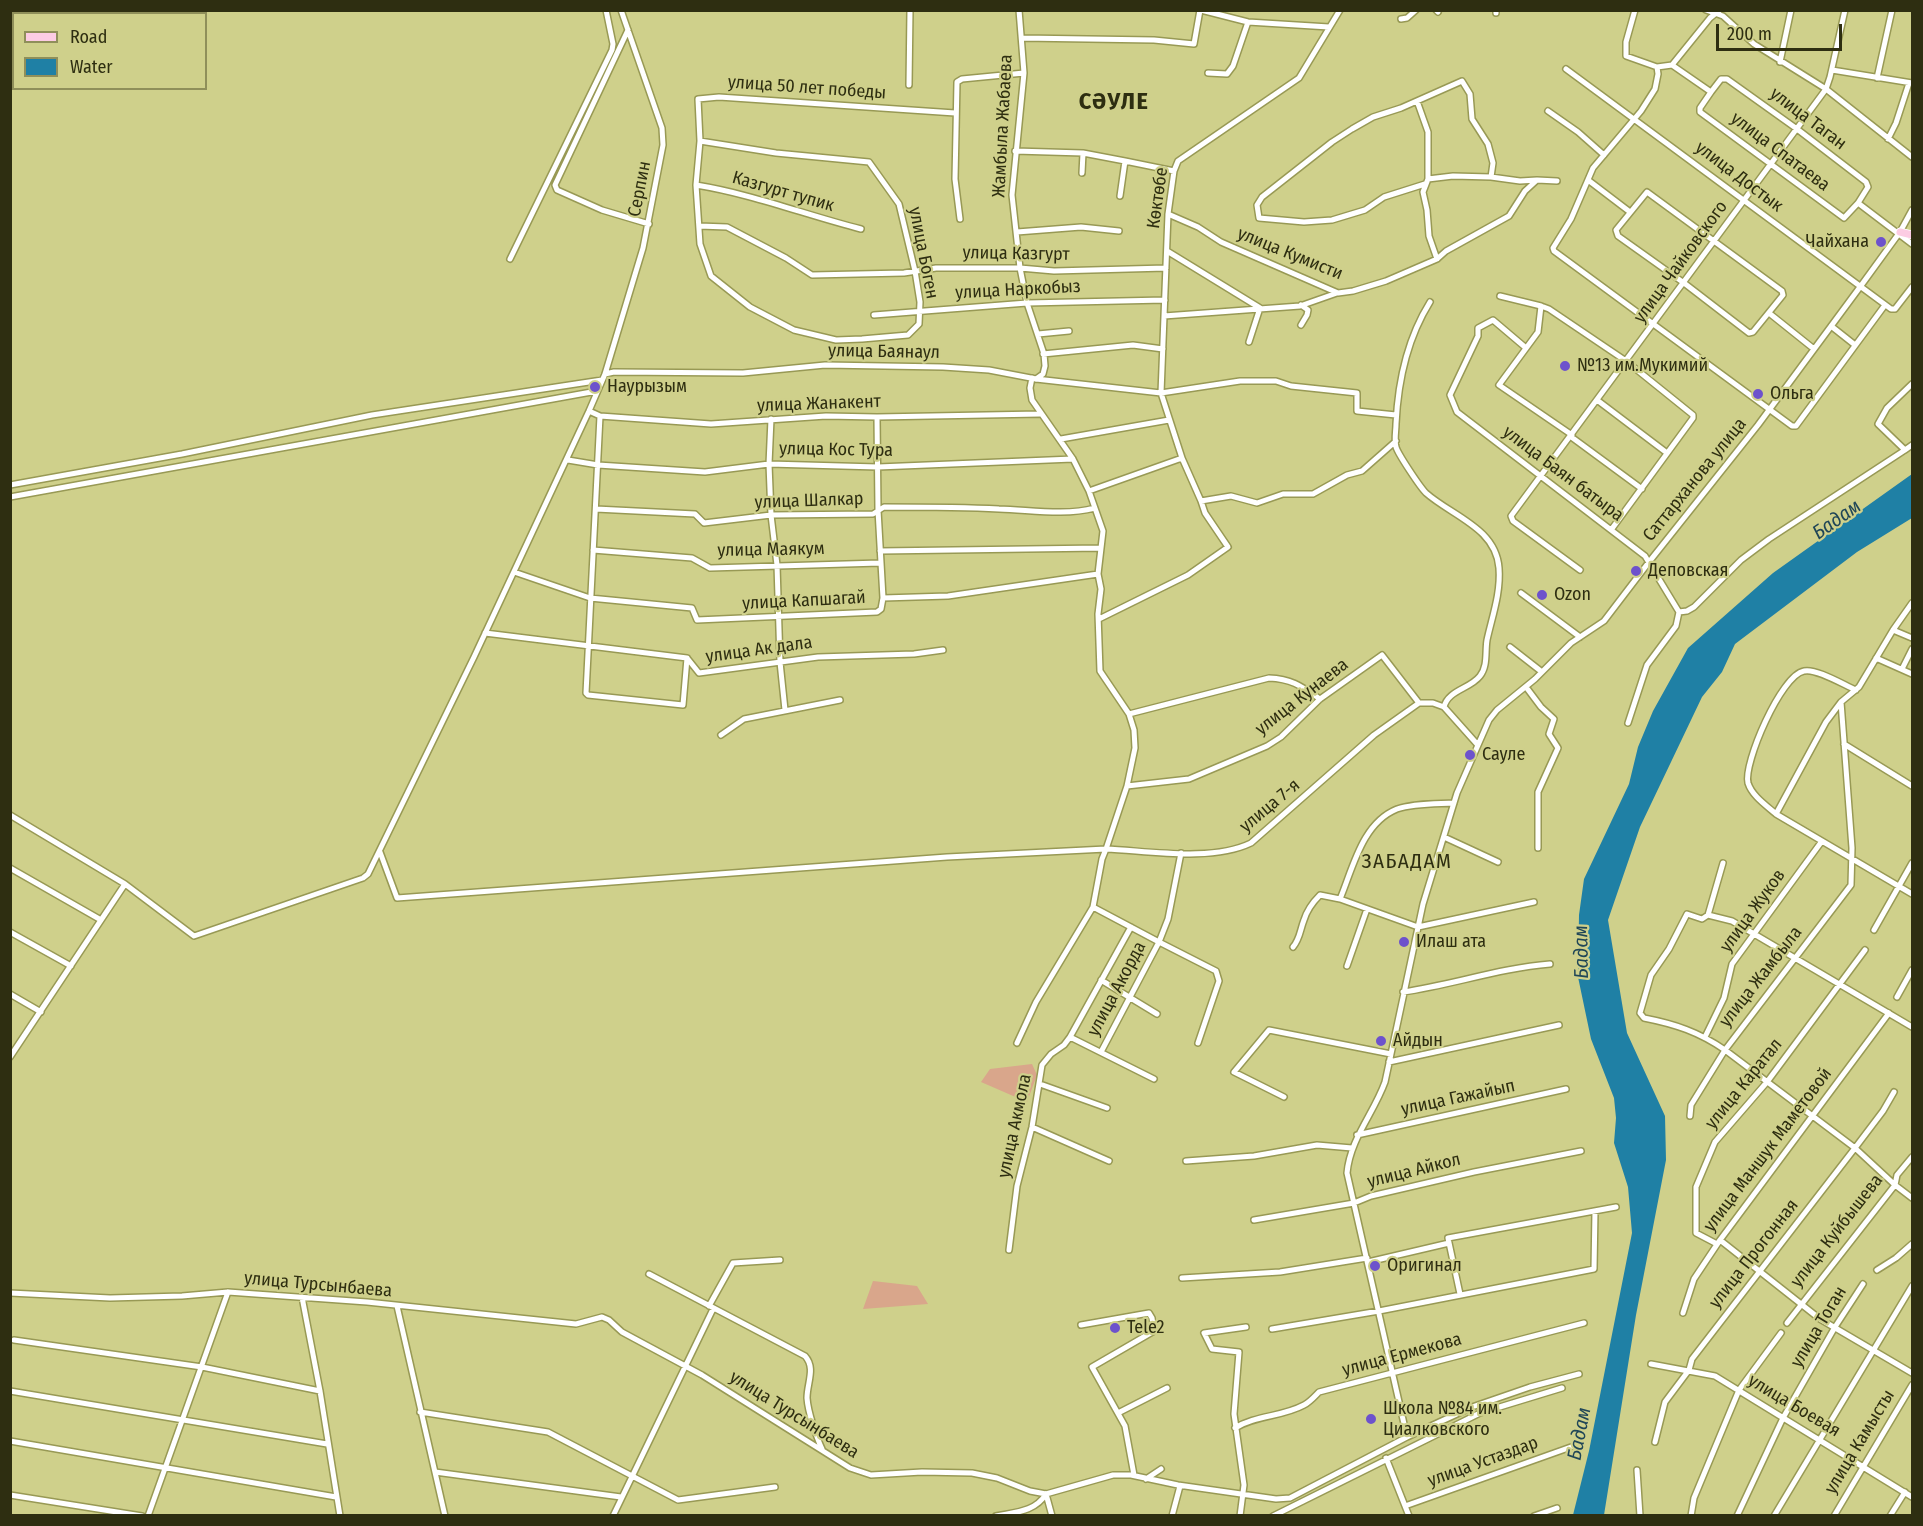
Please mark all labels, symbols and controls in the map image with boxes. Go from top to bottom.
legend [12,12,207,90]
scale bar [1719,12,1845,50]
text: 200 m [1727,23,1772,45]
text: Road [70,26,107,48]
street label: Жамбыла Жабаева [988,54,1018,198]
text: Water [70,56,113,78]
street label: улица 50 лет победы [727,72,887,104]
street label: улица Таган [1765,83,1851,155]
district label: СӘУЛЕ [1079,88,1149,116]
street label: улица Спатаева [1726,108,1834,196]
street label: улица Достык [1691,137,1787,217]
street label: Серпин [624,159,656,219]
street label: Көктөбе [1143,166,1173,230]
street label: Казгурт тупик [730,167,836,217]
street label: улица Чайковского [1629,197,1733,327]
street label: улица Боген [904,205,942,301]
street label: улица Кумисти [1234,223,1346,285]
place label: Чайхана [1806,231,1869,253]
marker: Чайхана [1874,235,1888,249]
street label: улица Казгурт [962,242,1070,266]
street label: улица Наркобыз [955,276,1081,304]
street label: улица Баянаул [828,340,940,364]
place label: №13 им.Мукимий [1577,355,1708,377]
marker: №13 им.Мукимий [1558,359,1572,373]
place label: Наурызым [607,376,687,398]
marker: Наурызым [588,380,602,394]
place label: Ольга [1770,383,1814,405]
marker: Ольга [1751,387,1765,401]
street label: улица Жанакент [757,391,881,417]
street label: Саттарханова улица [1639,414,1751,546]
street label: улица Баян батыра [1498,422,1628,526]
street label: улица Кос Тура [779,438,893,462]
street label: улица Шалкар [754,488,864,514]
water label: Бадам [1808,495,1866,545]
street label: улица Маякум [717,538,825,562]
place label: Деповская [1648,560,1729,582]
marker: Деповская [1629,564,1643,578]
place label: Ozon [1554,584,1591,606]
street label: улица Капшагай [742,587,866,615]
marker: Ozon [1535,588,1549,602]
street label: улица Ак дала [704,632,814,668]
street label: улица Кунаева [1251,654,1353,740]
place label: Сауле [1482,744,1525,766]
marker: Сауле [1463,748,1477,762]
street label: улица 7-я [1236,775,1304,837]
district label: ЗАБАДАМ [1362,849,1452,875]
street label: улица Жуков [1716,865,1790,957]
street label: улица Жамбыла [1715,922,1807,1032]
water label: Бадам [1570,925,1594,979]
place label: Илаш ата [1416,931,1486,953]
marker: Илаш ата [1397,935,1411,949]
street label: улица Акорда [1083,938,1151,1040]
place label: Айдын [1393,1030,1443,1052]
marker: Айдын [1374,1034,1388,1048]
street label: улица Каратал [1701,1034,1787,1134]
street label: улица Маншук Маметовой [1699,1064,1837,1236]
street label: улица Акмола [993,1072,1037,1180]
street label: улица Гажайып [1399,1075,1517,1121]
street label: улица Айкол [1365,1149,1463,1193]
street label: улица Куйбышева [1786,1170,1888,1292]
street label: улица Прогонная [1705,1195,1803,1313]
place label: Оригинал [1387,1255,1462,1277]
marker: Оригинал [1368,1259,1382,1273]
street label: улица Турсынбаева [243,1268,393,1302]
street label: улица Тоган [1786,1283,1852,1371]
place label: Tele2 [1127,1317,1164,1339]
marker: Tele2 [1108,1321,1122,1335]
street label: улица Ермекова [1340,1329,1464,1381]
street label: улица Турсынбаева [725,1367,863,1463]
street label: улица Боевая [1744,1370,1844,1442]
street label: улица Камысты [1820,1386,1900,1498]
place label: Школа №84 им. Циалковского [1383,1398,1502,1440]
water label: Бадам [1563,1405,1597,1463]
marker: Школа №84 им. Циалковского [1364,1412,1378,1426]
street label: улица Устаздар [1425,1432,1541,1492]

